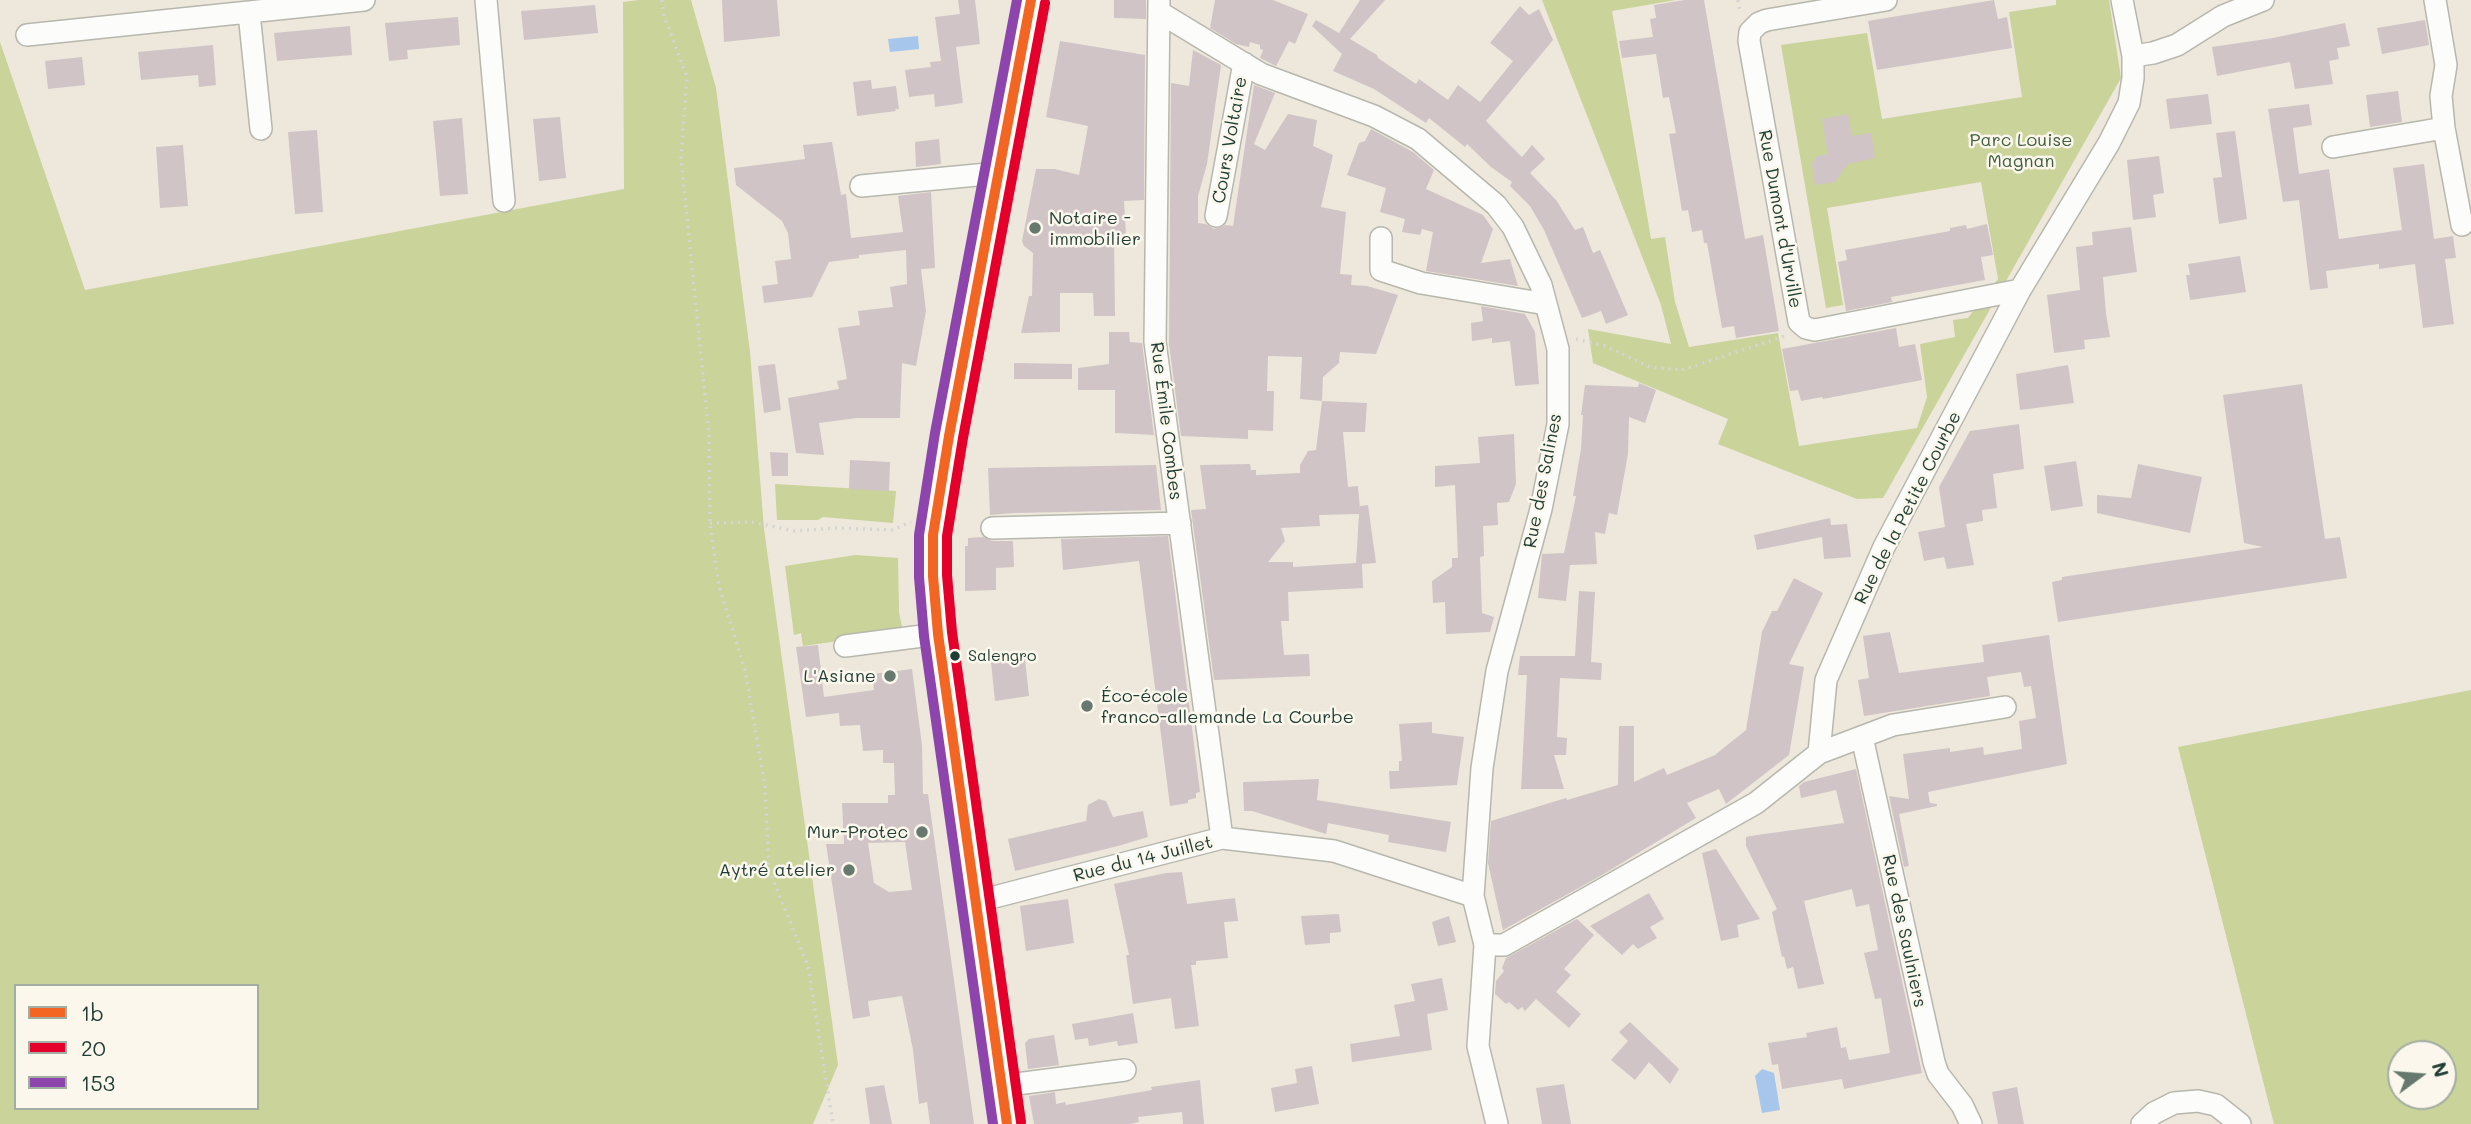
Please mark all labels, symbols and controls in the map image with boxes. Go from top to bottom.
street label: Cours Voltaire [1208,75,1252,205]
street label: Rue Dumont d'Urville [1754,128,1806,310]
park label: Parc Louise Magnan [1970,129,2072,172]
place label: Notaire - immobilier [1049,207,1141,249]
marker: Notaire - immobilier [1027,220,1043,236]
street label: Rue Émile Combes [1146,341,1186,501]
street label: Rue de la Petite Courbe [1850,408,1966,608]
street label: Rue des Salines [1519,412,1567,550]
place label: Salengro [968,646,1037,666]
marker: Salengro [948,649,962,663]
place label: L'Asiane [804,665,876,687]
marker: L'Asiane [882,668,898,684]
place label: Éco-école franco-allemande La Courbe [1101,685,1354,728]
marker: Éco-école franco-allemande La Courbe [1079,698,1095,714]
place label: Mur-Protec [807,821,908,843]
marker: Mur-Protec [914,824,930,840]
street label: Rue du 14 Juillet [1071,831,1215,887]
street label: Rue des Saulniers [1877,853,1931,1009]
place label: Aytré atelier [719,859,835,881]
marker: Aytré atelier [841,862,857,878]
legend [14,984,259,1110]
text: 1b [81,999,104,1026]
text: 20 [81,1034,106,1061]
north arrow [2387,1040,2457,1110]
text: N [2427,1059,2455,1080]
text: 153 [81,1069,115,1096]

